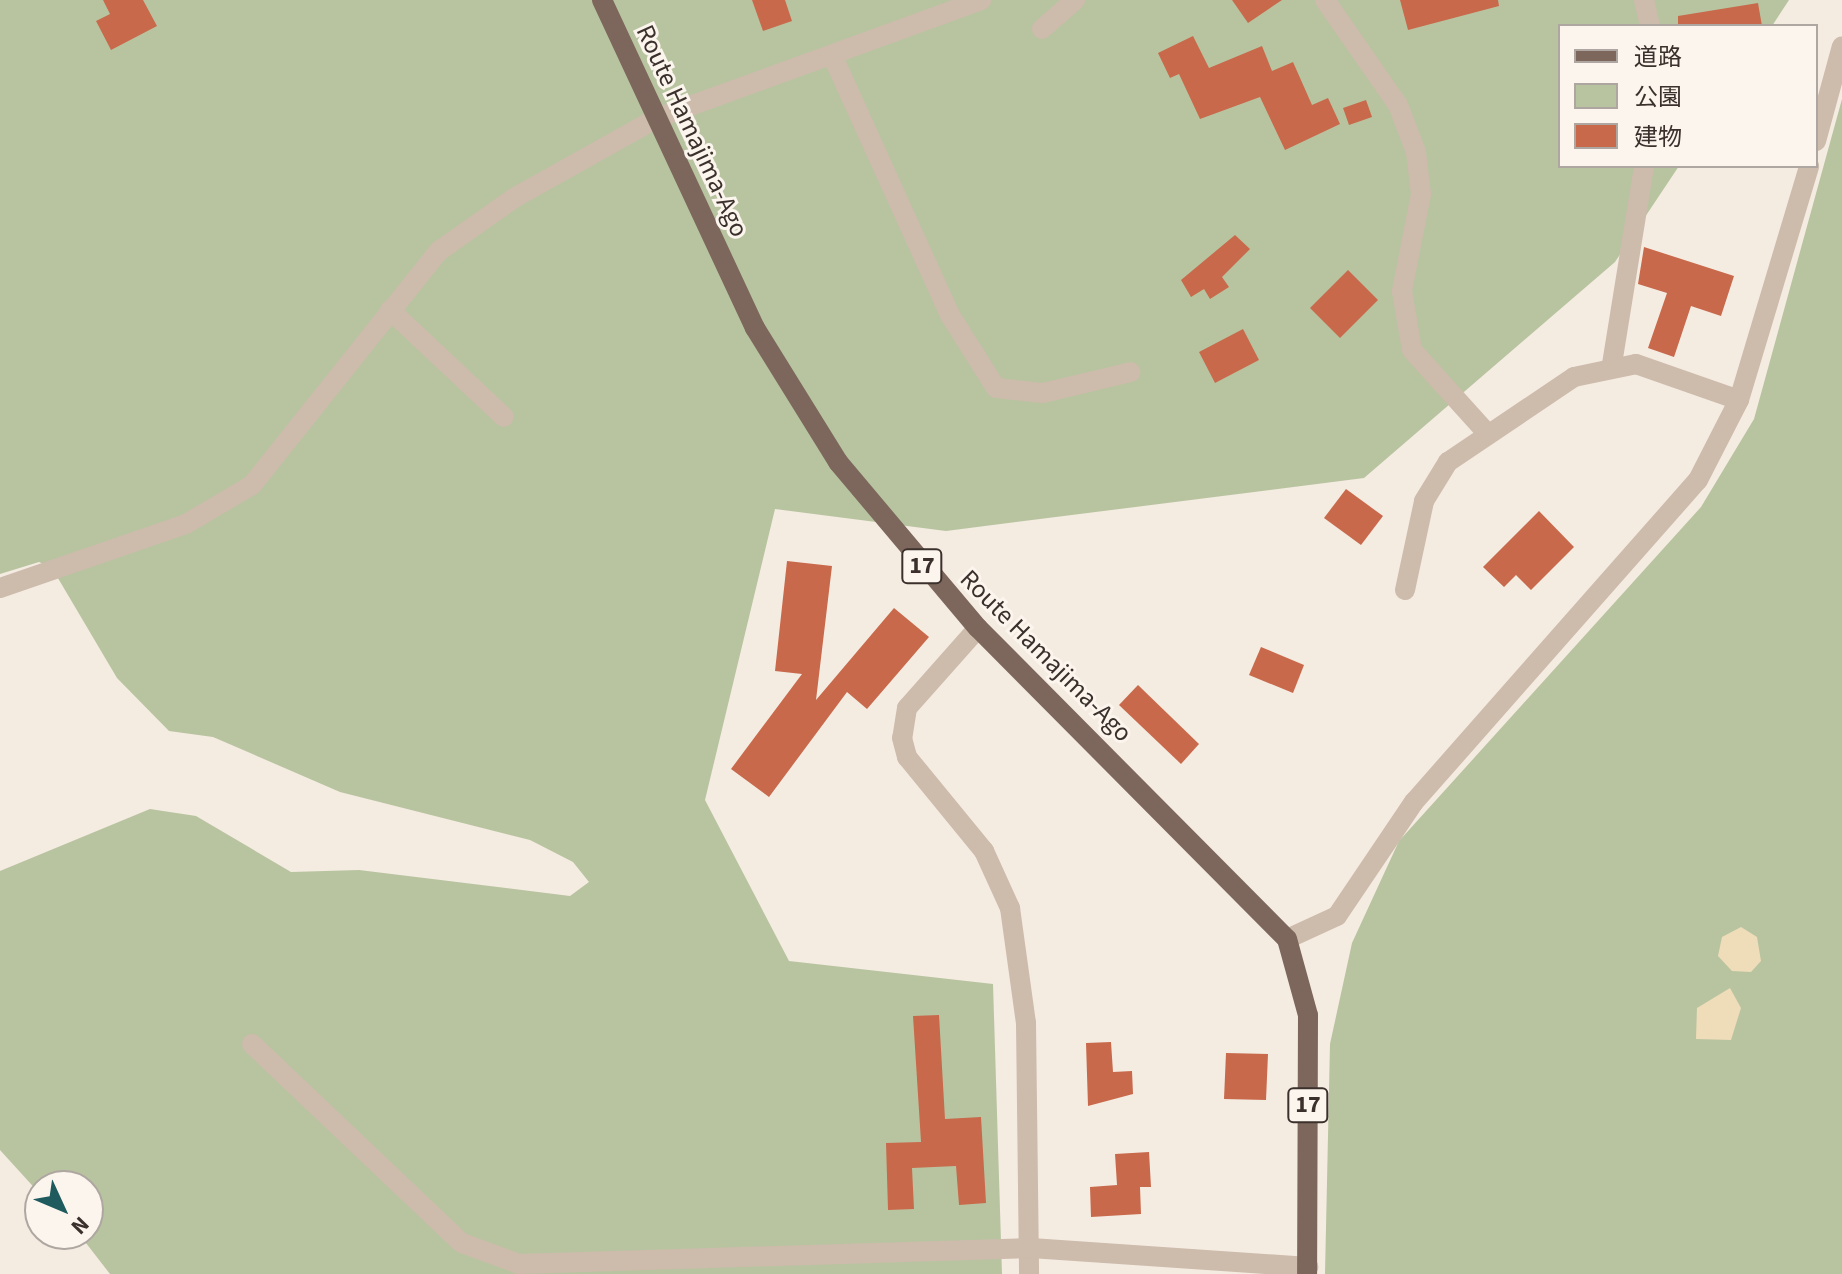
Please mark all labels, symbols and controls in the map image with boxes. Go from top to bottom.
street label: Route Hamajima-Ago [629,20,755,242]
legend [1558,24,1818,168]
text: 道路 [1634,40,1682,75]
text: 公園 [1634,80,1682,115]
text: 建物 [1634,120,1682,155]
road number: 17 [900,546,944,586]
street label: Route Hamajima-Ago [953,563,1139,749]
road number: 17 [1286,1085,1330,1125]
north arrow [24,1170,104,1250]
text: N [63,1209,96,1242]

